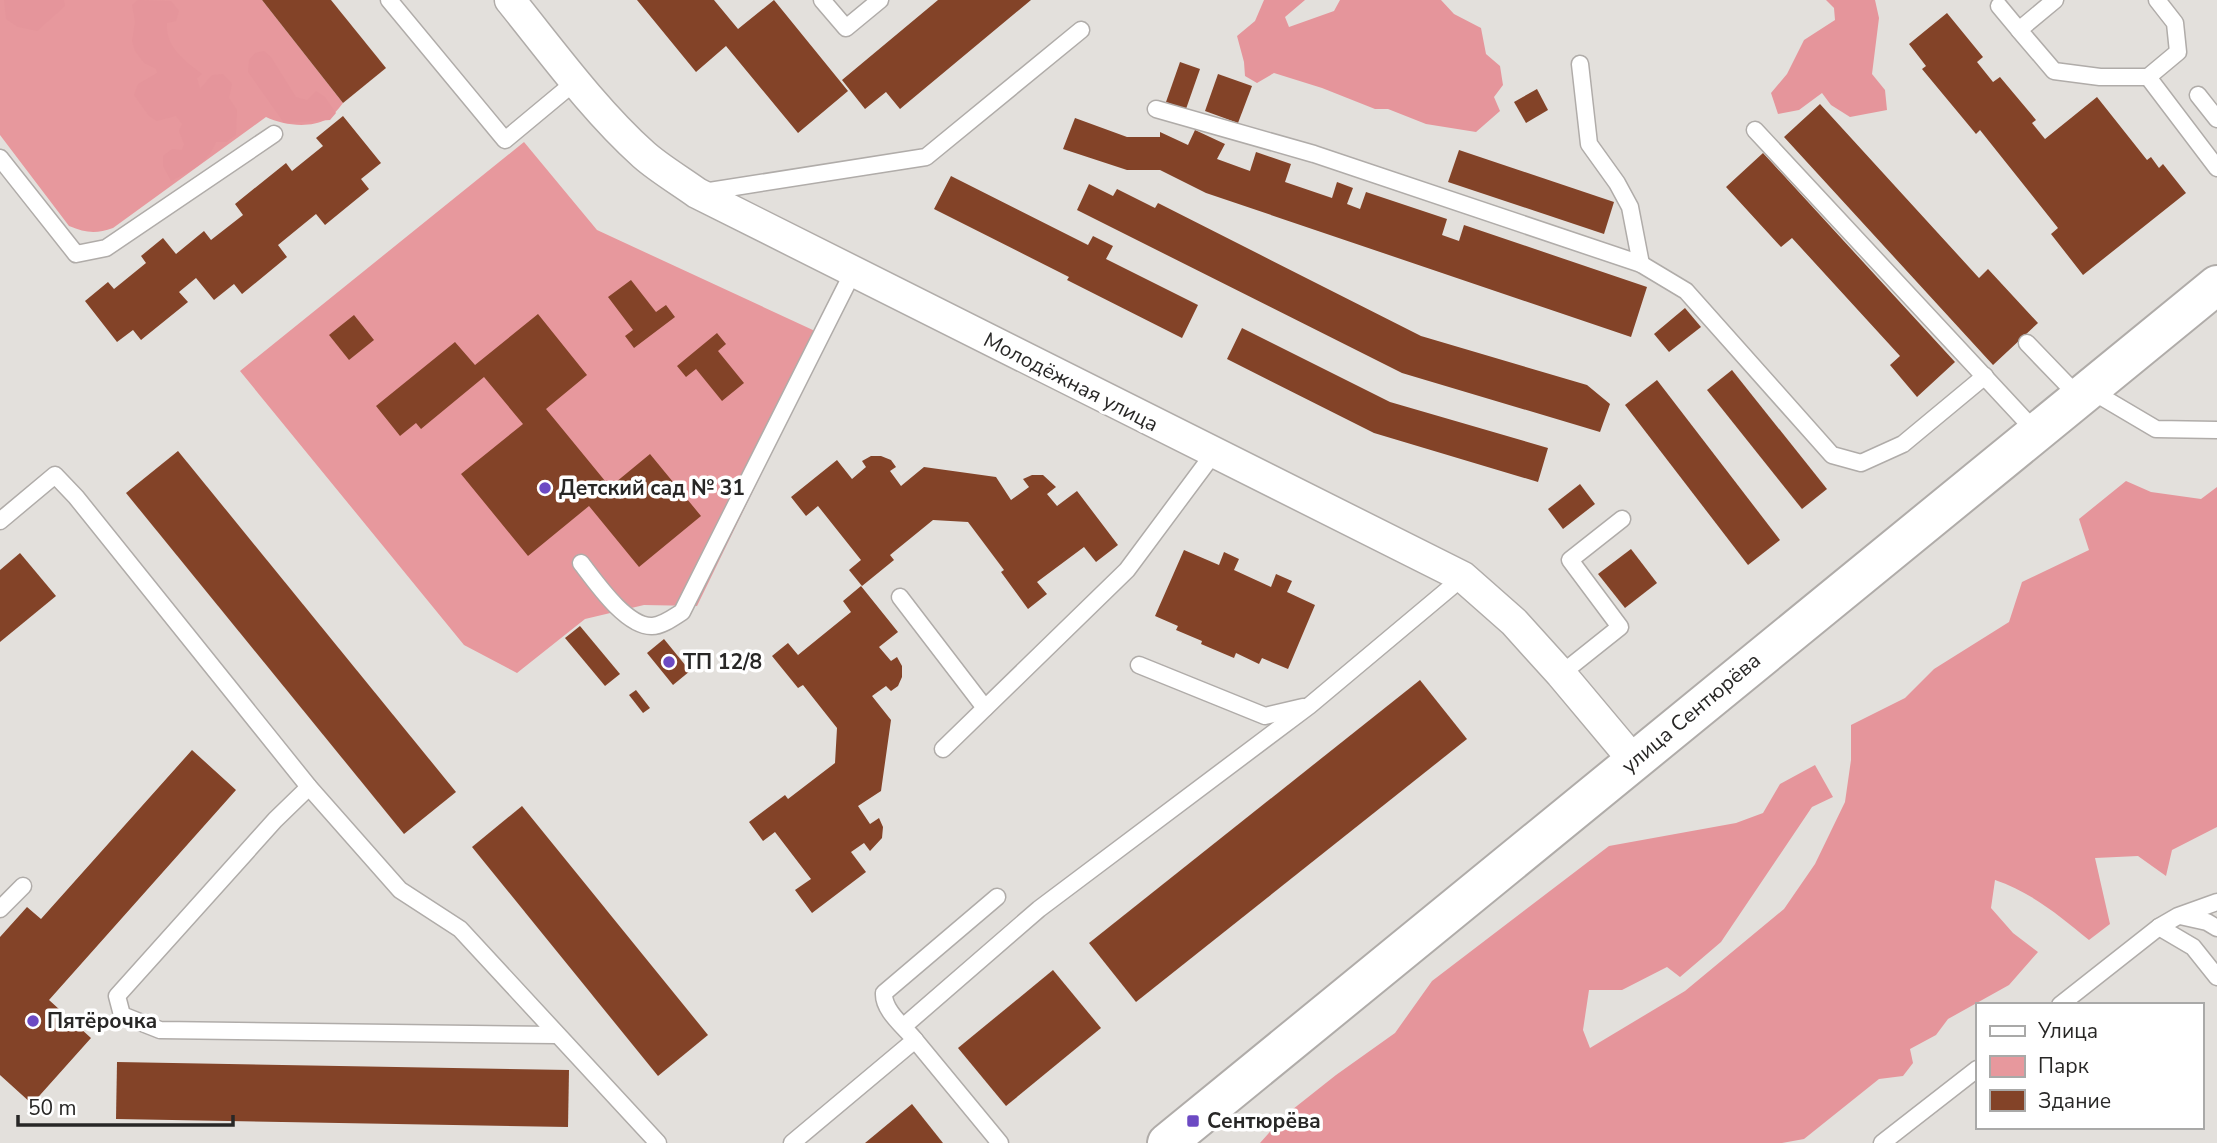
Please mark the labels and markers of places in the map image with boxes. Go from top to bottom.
place label: Детский сад № 31 [559,474,745,502]
marker: Детский сад № 31 [537,480,553,496]
place label: ТП 12/8 [683,648,762,676]
marker: ТП 12/8 [661,654,677,670]
place label: Пятёрочка [47,1007,157,1035]
marker: Пятёрочка [25,1013,41,1029]
place label: Сентюрёва [1207,1107,1321,1135]
marker: Сентюрёва [1185,1113,1201,1129]

